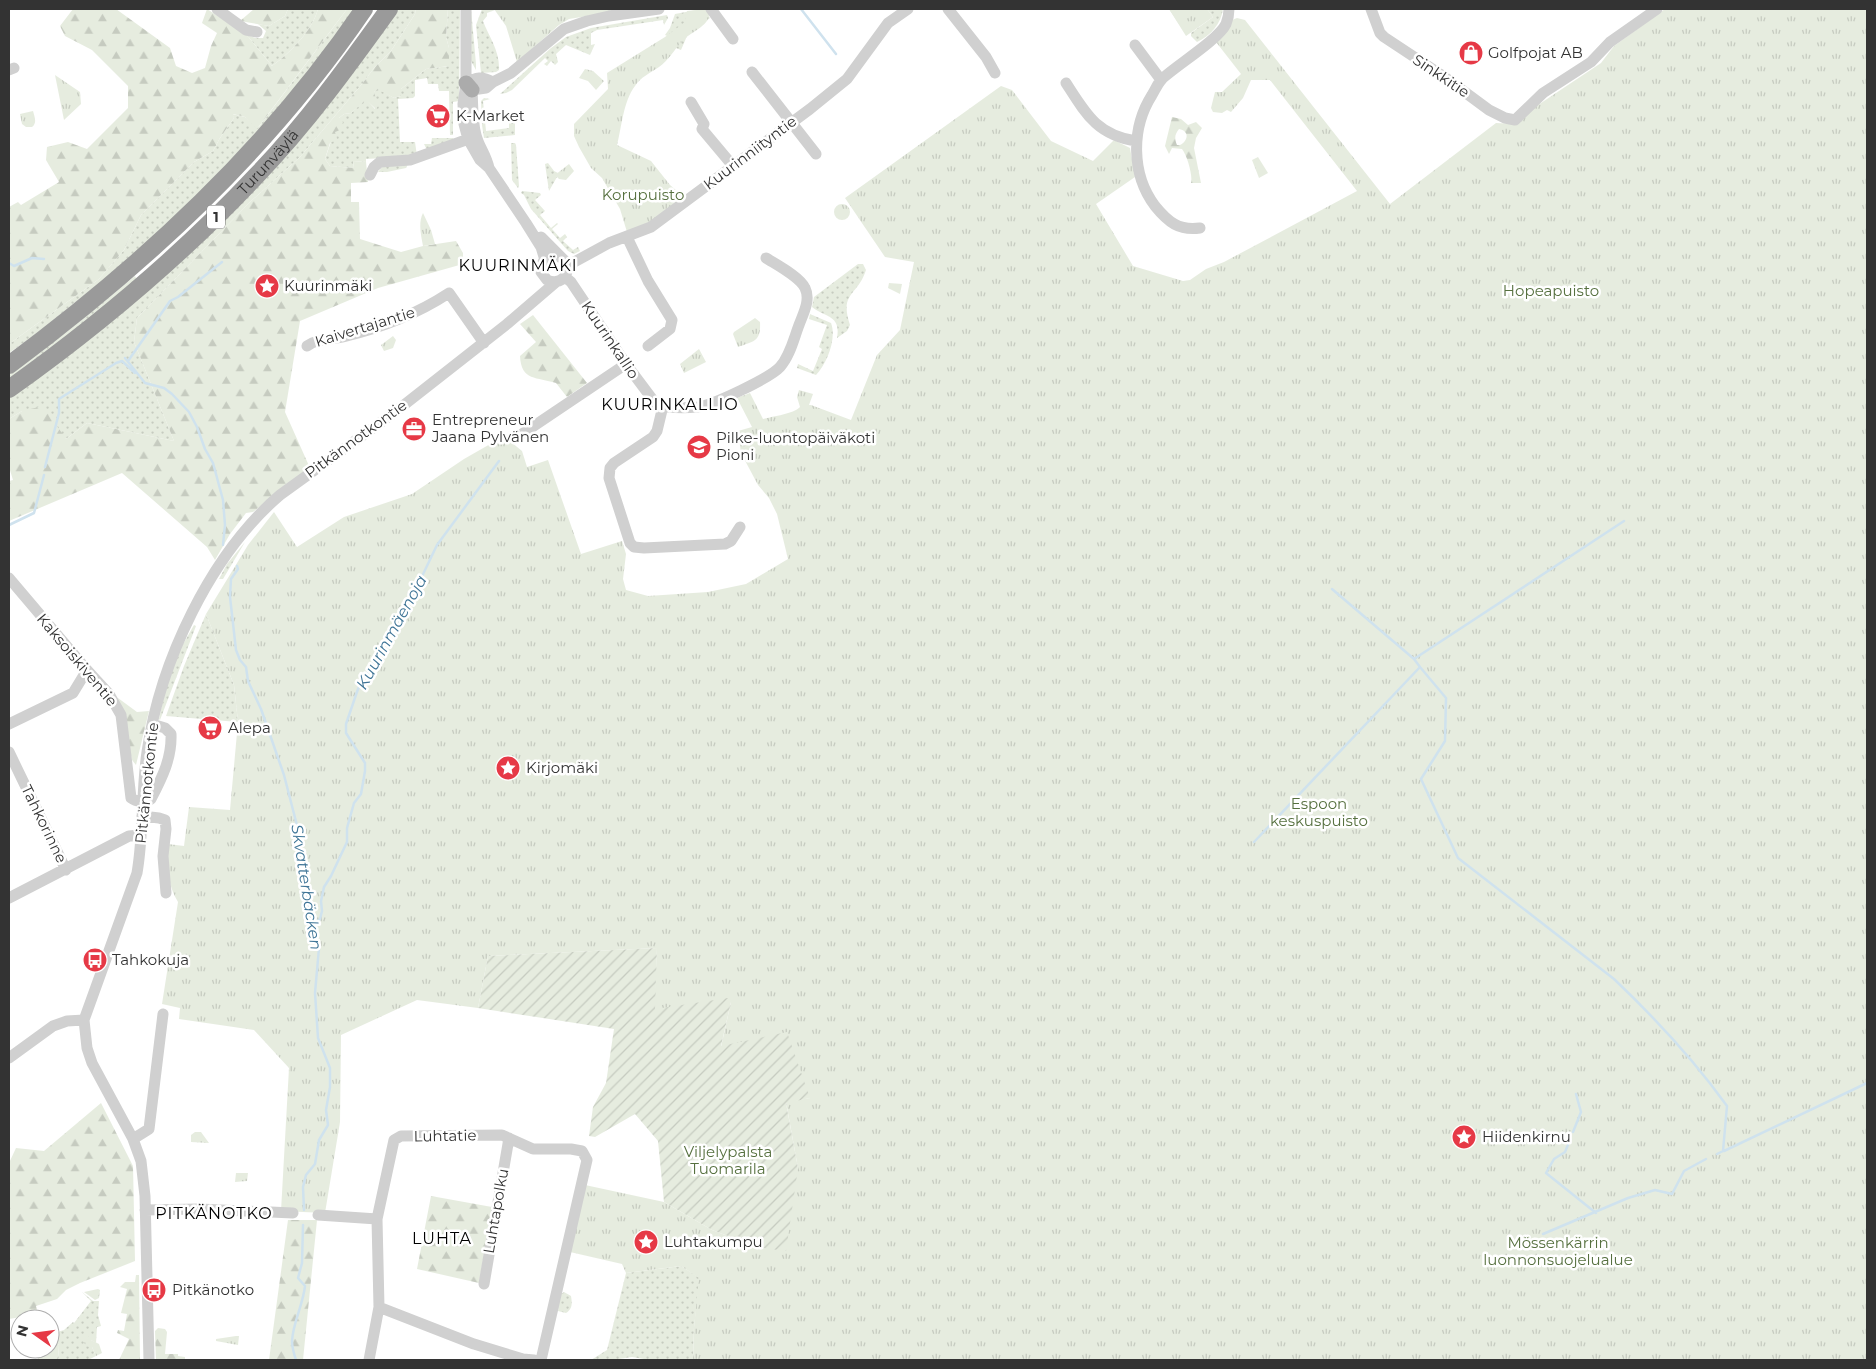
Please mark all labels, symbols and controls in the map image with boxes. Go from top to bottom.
shop icon: Golfpojat AB [1458,40,1484,66]
place label: Golfpojat AB [1488,43,1583,62]
street label: Sinkkitie [1409,50,1473,101]
supermarket icon: K-Market [425,103,451,129]
place label: K-Market [456,106,525,125]
street label: Kuurinniityntie [699,111,800,194]
street label: Turunväylä [233,125,303,199]
park label: Korupuisto [602,185,684,204]
road number: 1 [207,206,225,228]
district label: KUURINMÄKI [459,255,577,275]
place icon: Kuurinmäki [254,273,280,299]
place label: Kuurinmäki [284,276,372,295]
park label: Hopeapuisto [1503,281,1599,300]
street label: Kuurinkallio [577,297,643,382]
street label: Kaivertajantie [313,302,417,351]
street label: Pitkännotkontie [301,395,410,482]
district label: KUURINKALLIO [601,395,739,414]
place label: Entrepreneur Jaana Pylvänen [431,410,549,446]
office icon: Entrepreneur Jaana Pylvänen [401,416,427,442]
place label: Pilke-luontopäiväkoti Pioni [716,428,875,464]
school or university icon: Pilke-luontopäiväkoti Pioni [686,434,712,460]
water label: Kuurinmäenoja [352,572,431,693]
street label: Kaksoiskiventie [33,609,122,710]
supermarket icon: Alepa [197,715,223,741]
place label: Alepa [228,718,271,737]
street label: Pitkännotkontie [131,721,162,844]
place icon: Kirjomäki [495,755,521,781]
place label: Kirjomäki [526,758,598,777]
street label: Tahkorinne [17,782,72,866]
park label: Espoon keskuspuisto [1270,794,1368,830]
water label: Skvatterbäcken [287,823,326,951]
bus stop icon: Tahkokuja [82,947,108,973]
place label: Tahkokuja [112,950,189,969]
place icon: Hiidenkirnu [1451,1124,1477,1150]
street label: Luhtatie [413,1125,477,1146]
place label: Hiidenkirnu [1482,1127,1571,1146]
park label: Viljelypalsta Tuomarila [684,1142,772,1178]
street label: Luhtapolku [479,1167,512,1255]
district label: PITKÄNOTKO [155,1203,273,1223]
district label: LUHTA [412,1229,472,1248]
place icon: Luhtakumpu [633,1229,659,1255]
place label: Luhtakumpu [664,1232,763,1251]
park label: Mössenkärrin luonnonsuojelualue [1483,1233,1633,1269]
bus stop icon: Pitkänotko [141,1277,167,1303]
place label: Pitkänotko [172,1280,254,1299]
north arrow [10,1309,60,1359]
text: N [12,1323,32,1339]

